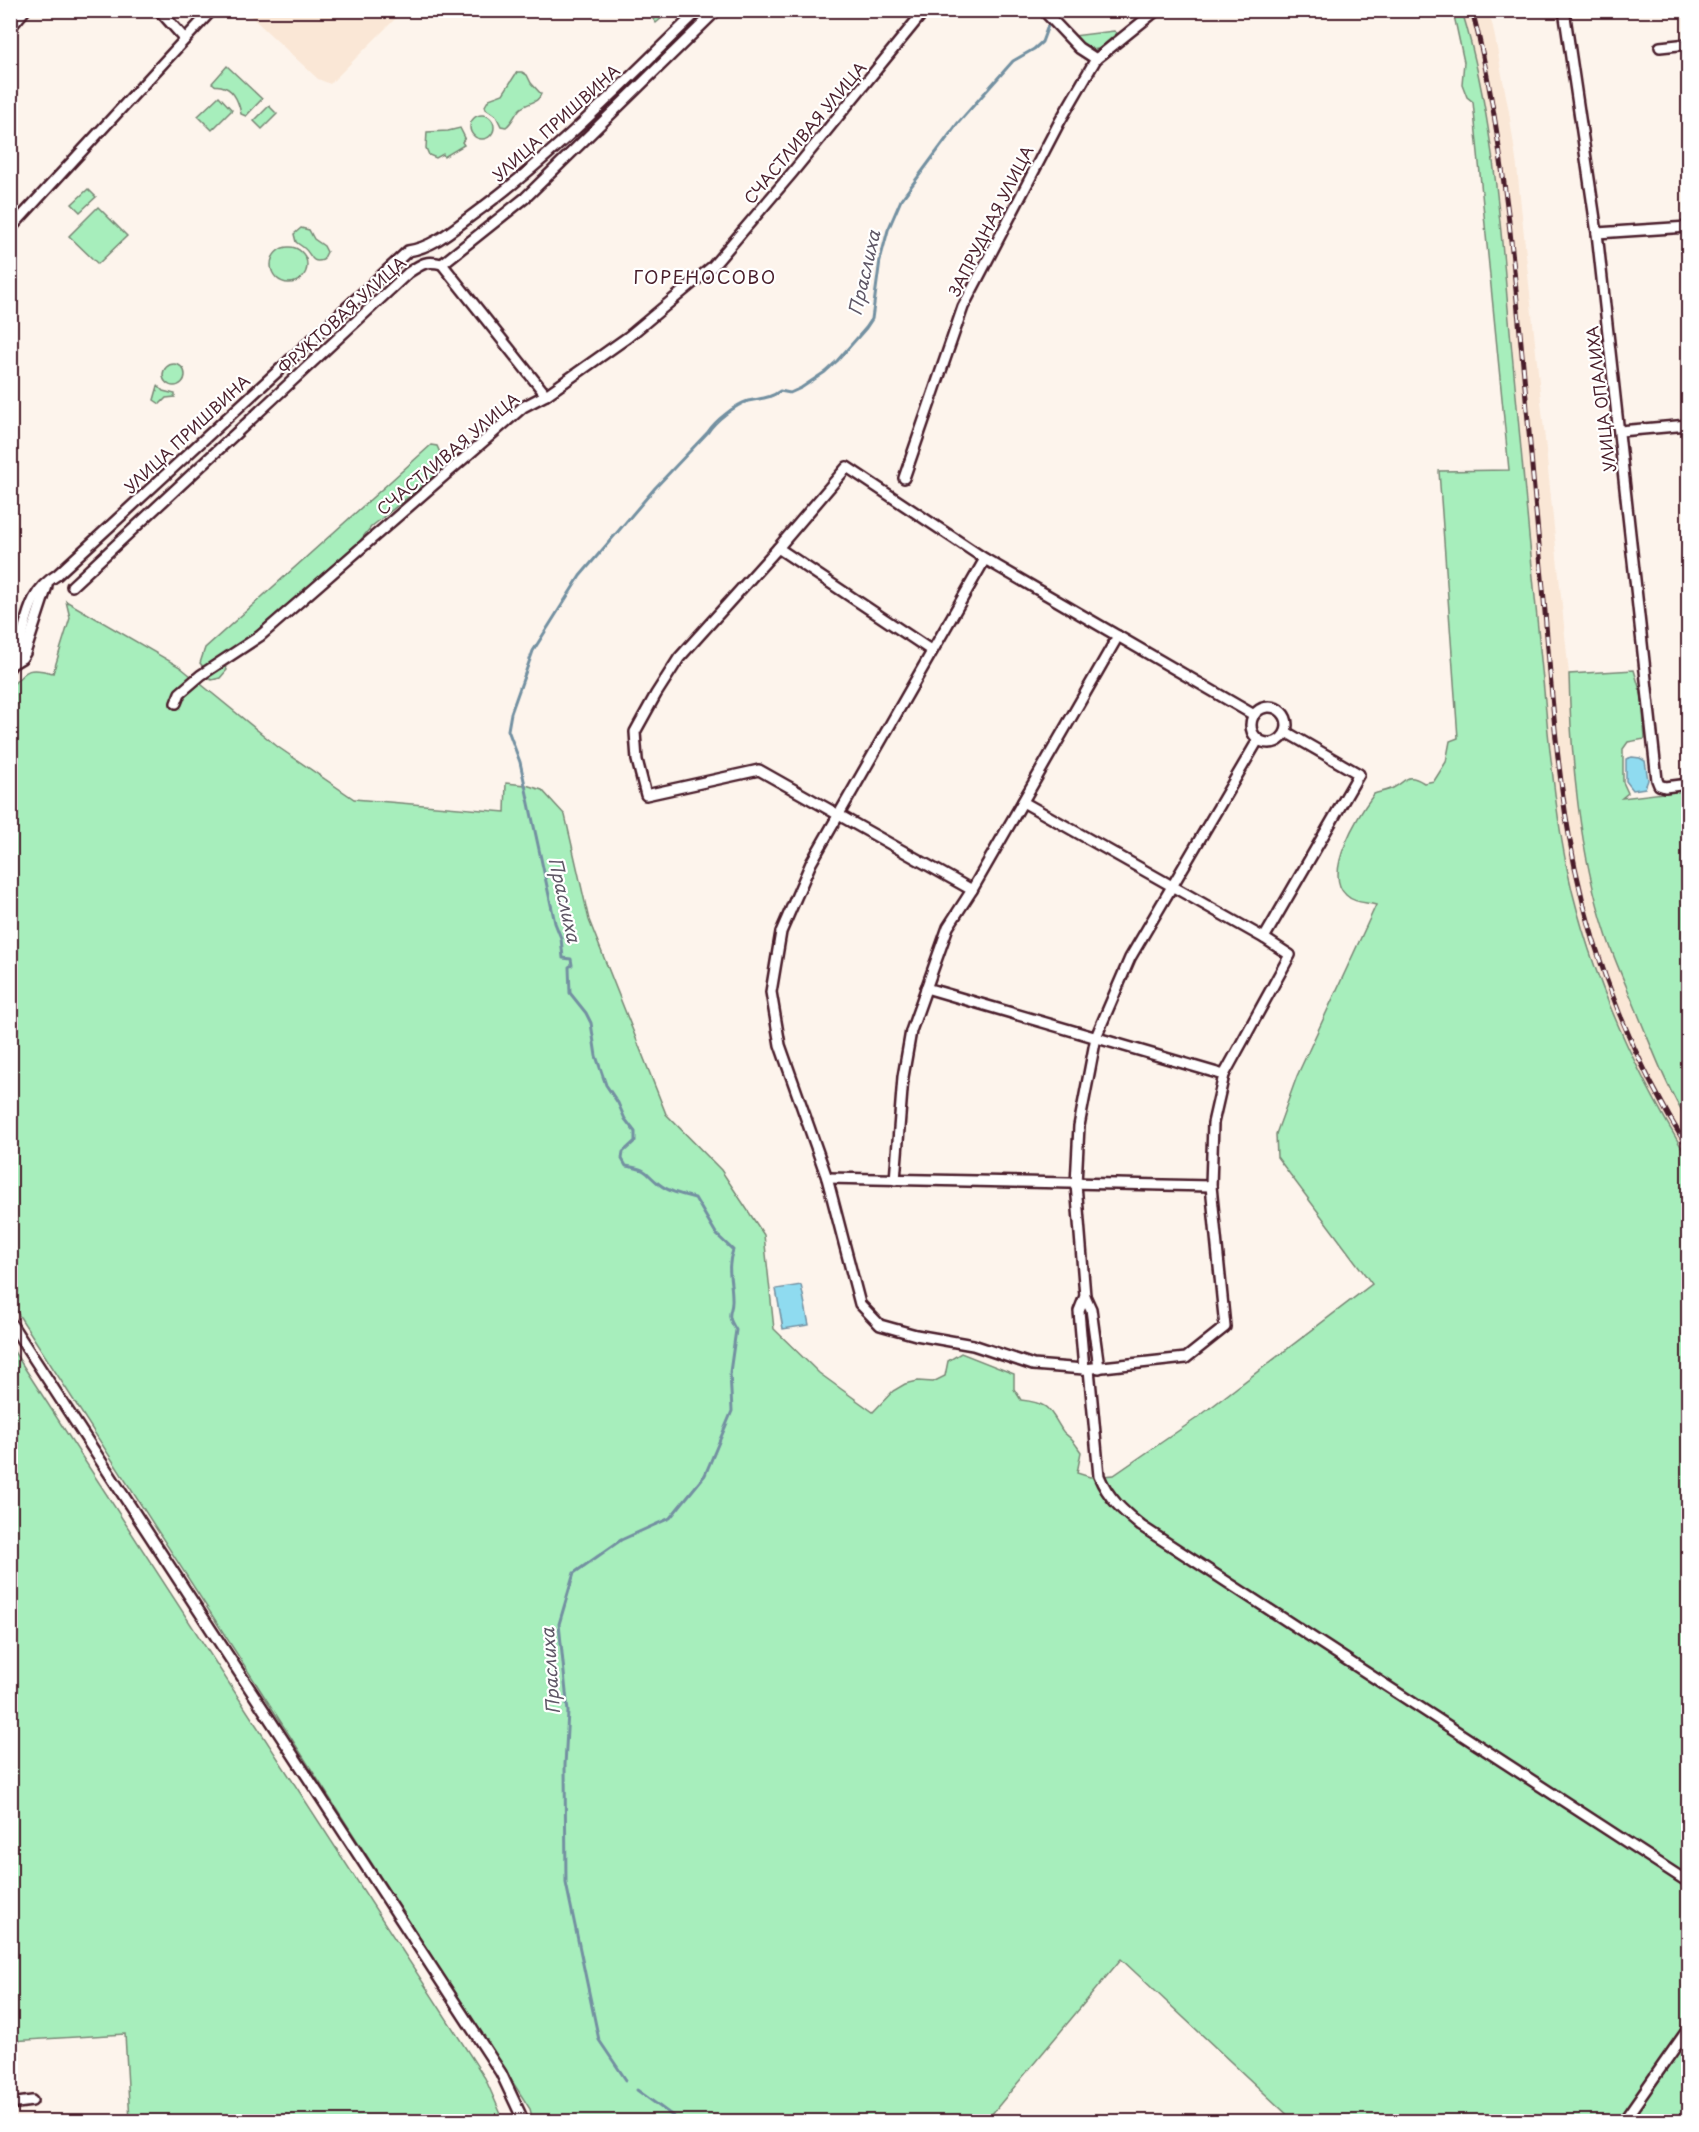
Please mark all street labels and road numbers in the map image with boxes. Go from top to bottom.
street label: СЧАСТЛИВАЯ УЛИЦА [737,56,871,209]
street label: УЛИЦА ПРИШВИНА [486,58,624,186]
street label: ЗАПРУДНАЯ УЛИЦА [942,141,1039,300]
street label: ФРУКТОВАЯ УЛИЦА [272,250,411,378]
street label: УЛИЦА ОПАЛИХА [1579,325,1621,474]
street label: УЛИЦА ПРИШВИНА [118,368,255,498]
street label: СЧАСТЛИВАЯ УЛИЦА [371,386,524,520]

